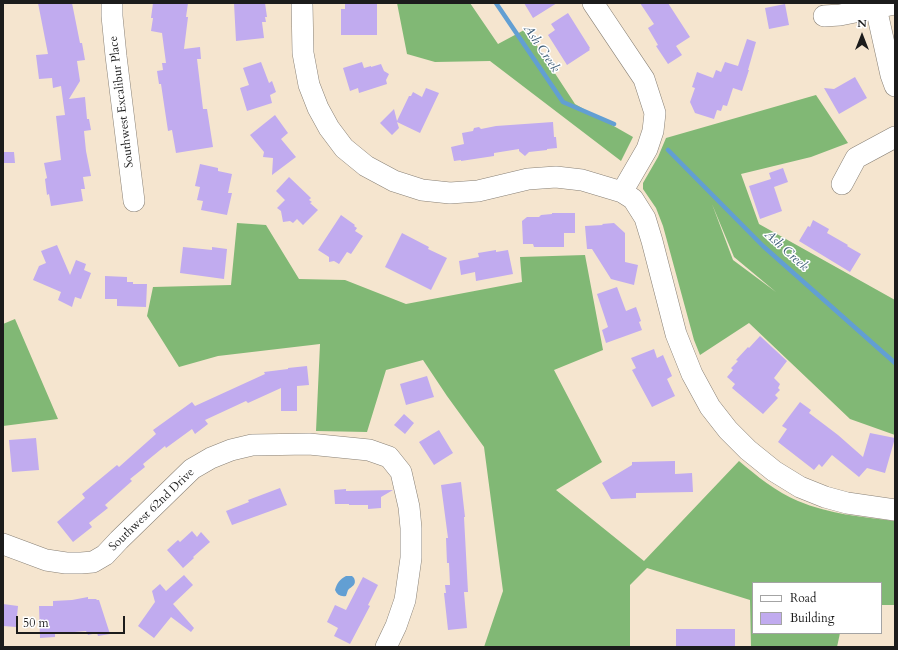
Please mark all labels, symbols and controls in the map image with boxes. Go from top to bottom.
north arrow [842,16,882,56]
text: N [857,16,867,31]
water label: Ash Creek [519,22,563,76]
street label: Southwest Excalibur Place [107,35,137,169]
water label: Ash Creek [761,227,811,275]
street label: Southwest 62nd Drive [106,465,198,555]
legend [752,582,882,634]
text: Road [790,590,816,606]
scale bar [18,608,127,634]
text: Building [790,610,834,626]
text: 50 m [23,615,49,631]

